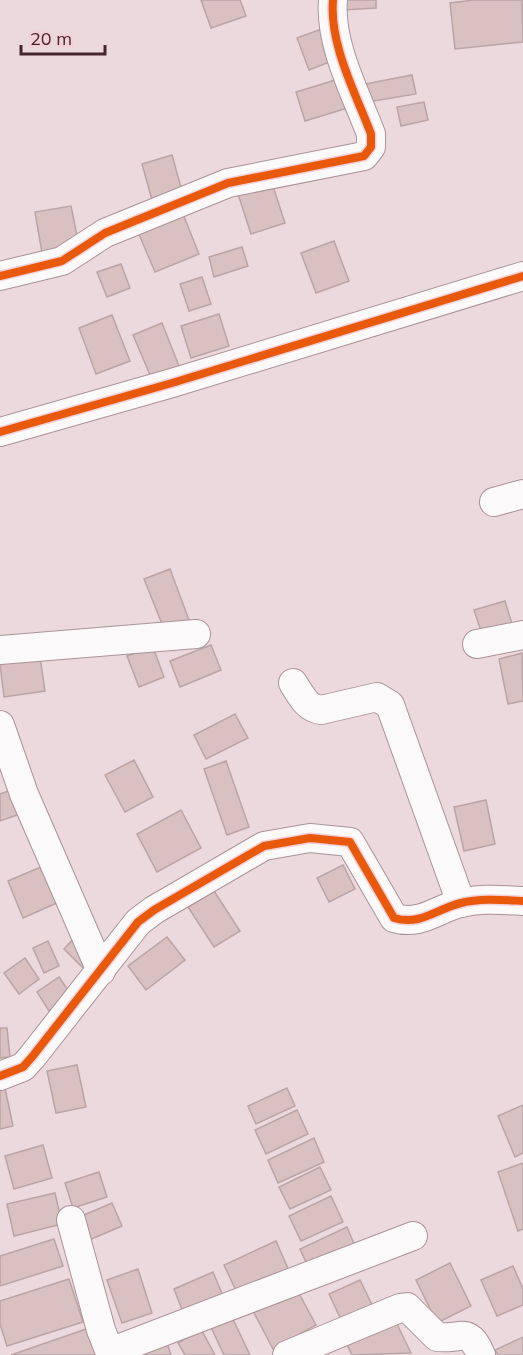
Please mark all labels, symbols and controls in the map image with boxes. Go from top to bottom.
scale bar [21,18,105,56]
text: 20 m [30,27,72,50]

